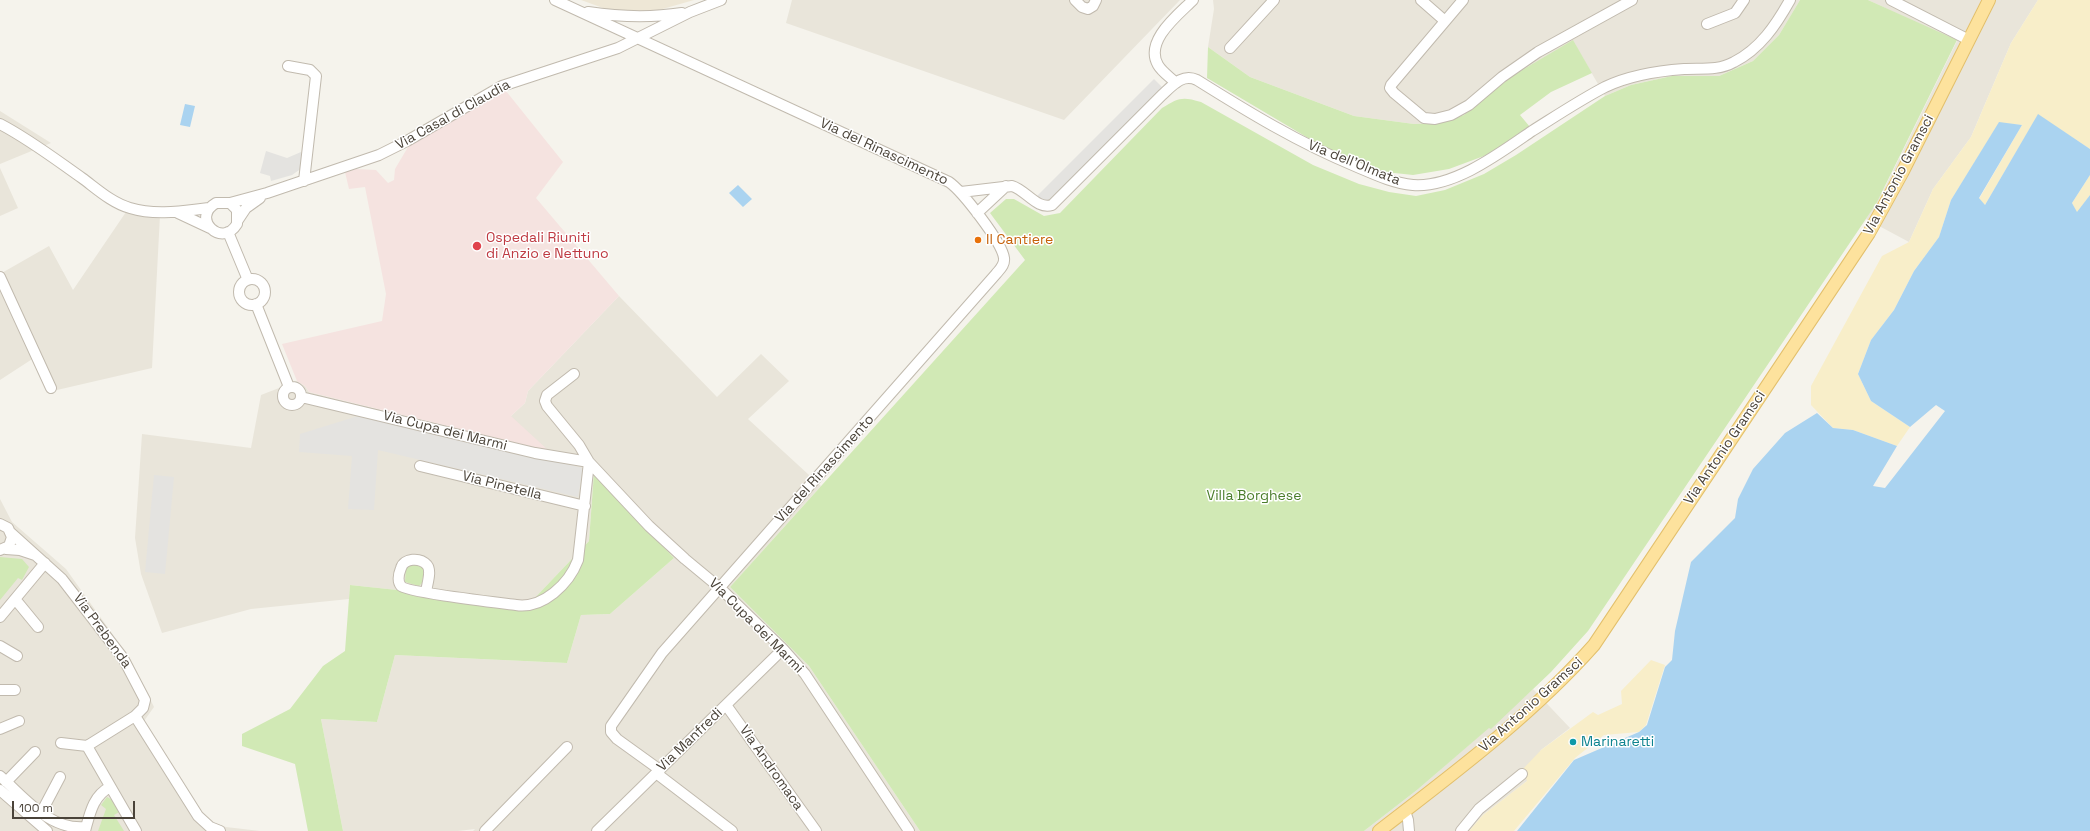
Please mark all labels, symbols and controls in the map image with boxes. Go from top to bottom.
street label: Via Casal di Claudia [393,76,513,154]
street label: Via Antonio Gramsci [1860,112,1938,238]
street label: Via del Rinascimento [817,115,951,189]
street label: Via dell'Olmata [1305,137,1403,189]
place label: Ospedali Riuniti di Anzio e Nettuno [486,230,609,262]
place label: Il Cantiere [986,232,1053,248]
marker: Il Cantiere [973,235,983,245]
marker: Ospedali Riuniti di Anzio e Nettuno [471,240,483,252]
street label: Via Antonio Gramsci [1681,388,1769,508]
street label: Via Cupa dei Marmi [381,407,509,455]
street label: Via del Rinascimento [772,411,878,527]
street label: Via Pinetella [460,468,544,504]
park label: Villa Borghese [1206,488,1302,504]
street label: Via Cupa dei Marmi [705,575,807,677]
street label: Via Prebenda [69,590,135,672]
street label: Via Antonio Gramsci [1476,654,1586,756]
street label: Via Manfredi [654,705,726,775]
street label: Via Andromaca [735,722,807,814]
place label: Marinaretti [1581,734,1654,750]
marker: Marinaretti [1568,737,1578,747]
scale bar [14,793,137,819]
text: 100 m [19,800,53,816]

